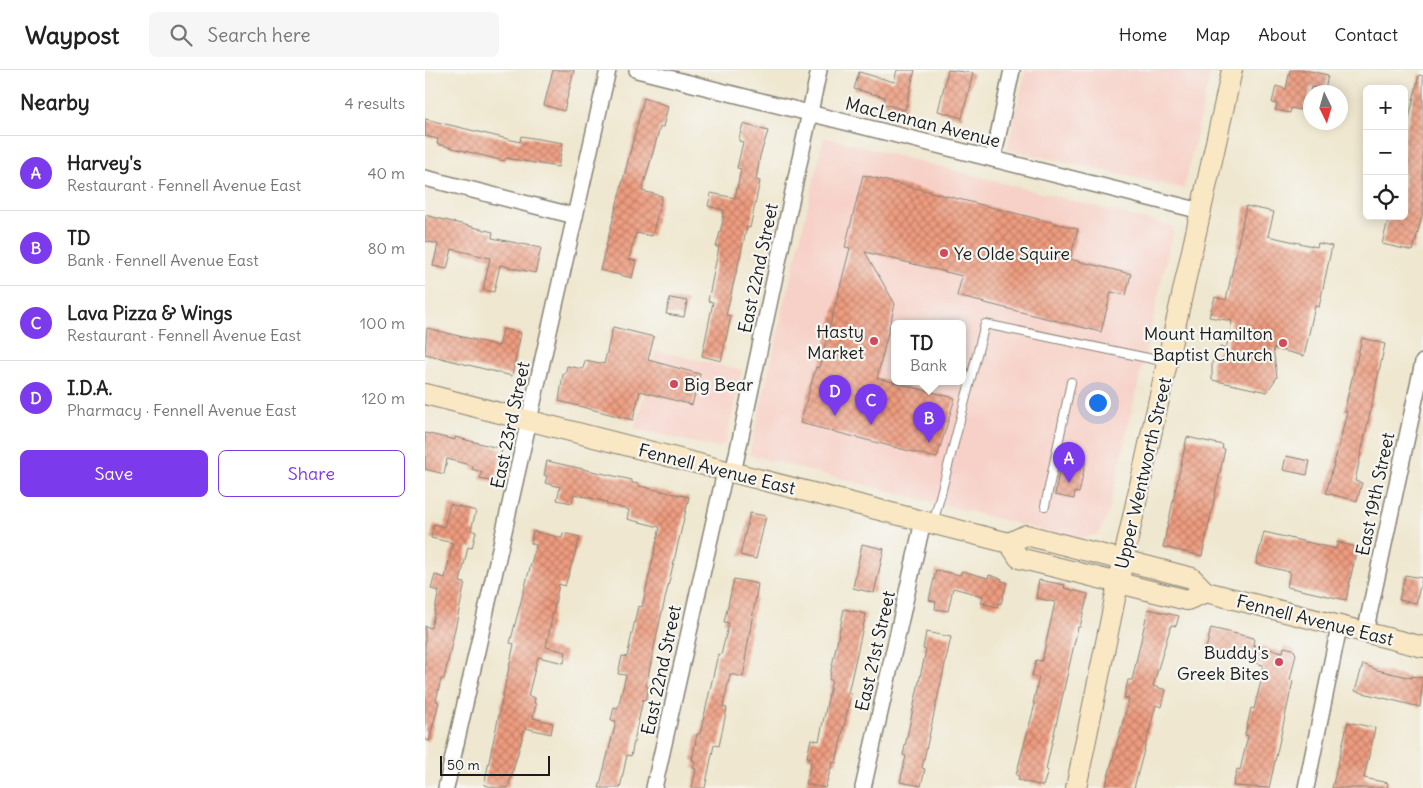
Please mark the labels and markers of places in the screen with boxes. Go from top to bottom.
place label: Ye Olde Squire [954,242,1070,265]
marker: Ye Olde Squire [938,247,950,259]
place label: Hasty Market [807,320,864,364]
place label: Mount Hamilton Baptist Church [1144,322,1273,366]
marker: Hasty Market [868,335,880,347]
marker: Mount Hamilton Baptist Church [1277,337,1289,349]
place label: Big Bear [684,373,754,396]
pin: D [819,375,851,416]
marker: Big Bear [668,378,680,390]
pin: C [855,384,887,425]
pin: B [913,402,945,443]
pin: A [1053,442,1085,483]
place label: Buddy's Greek Bites [1177,641,1269,685]
marker: Buddy's Greek Bites [1273,656,1285,668]

